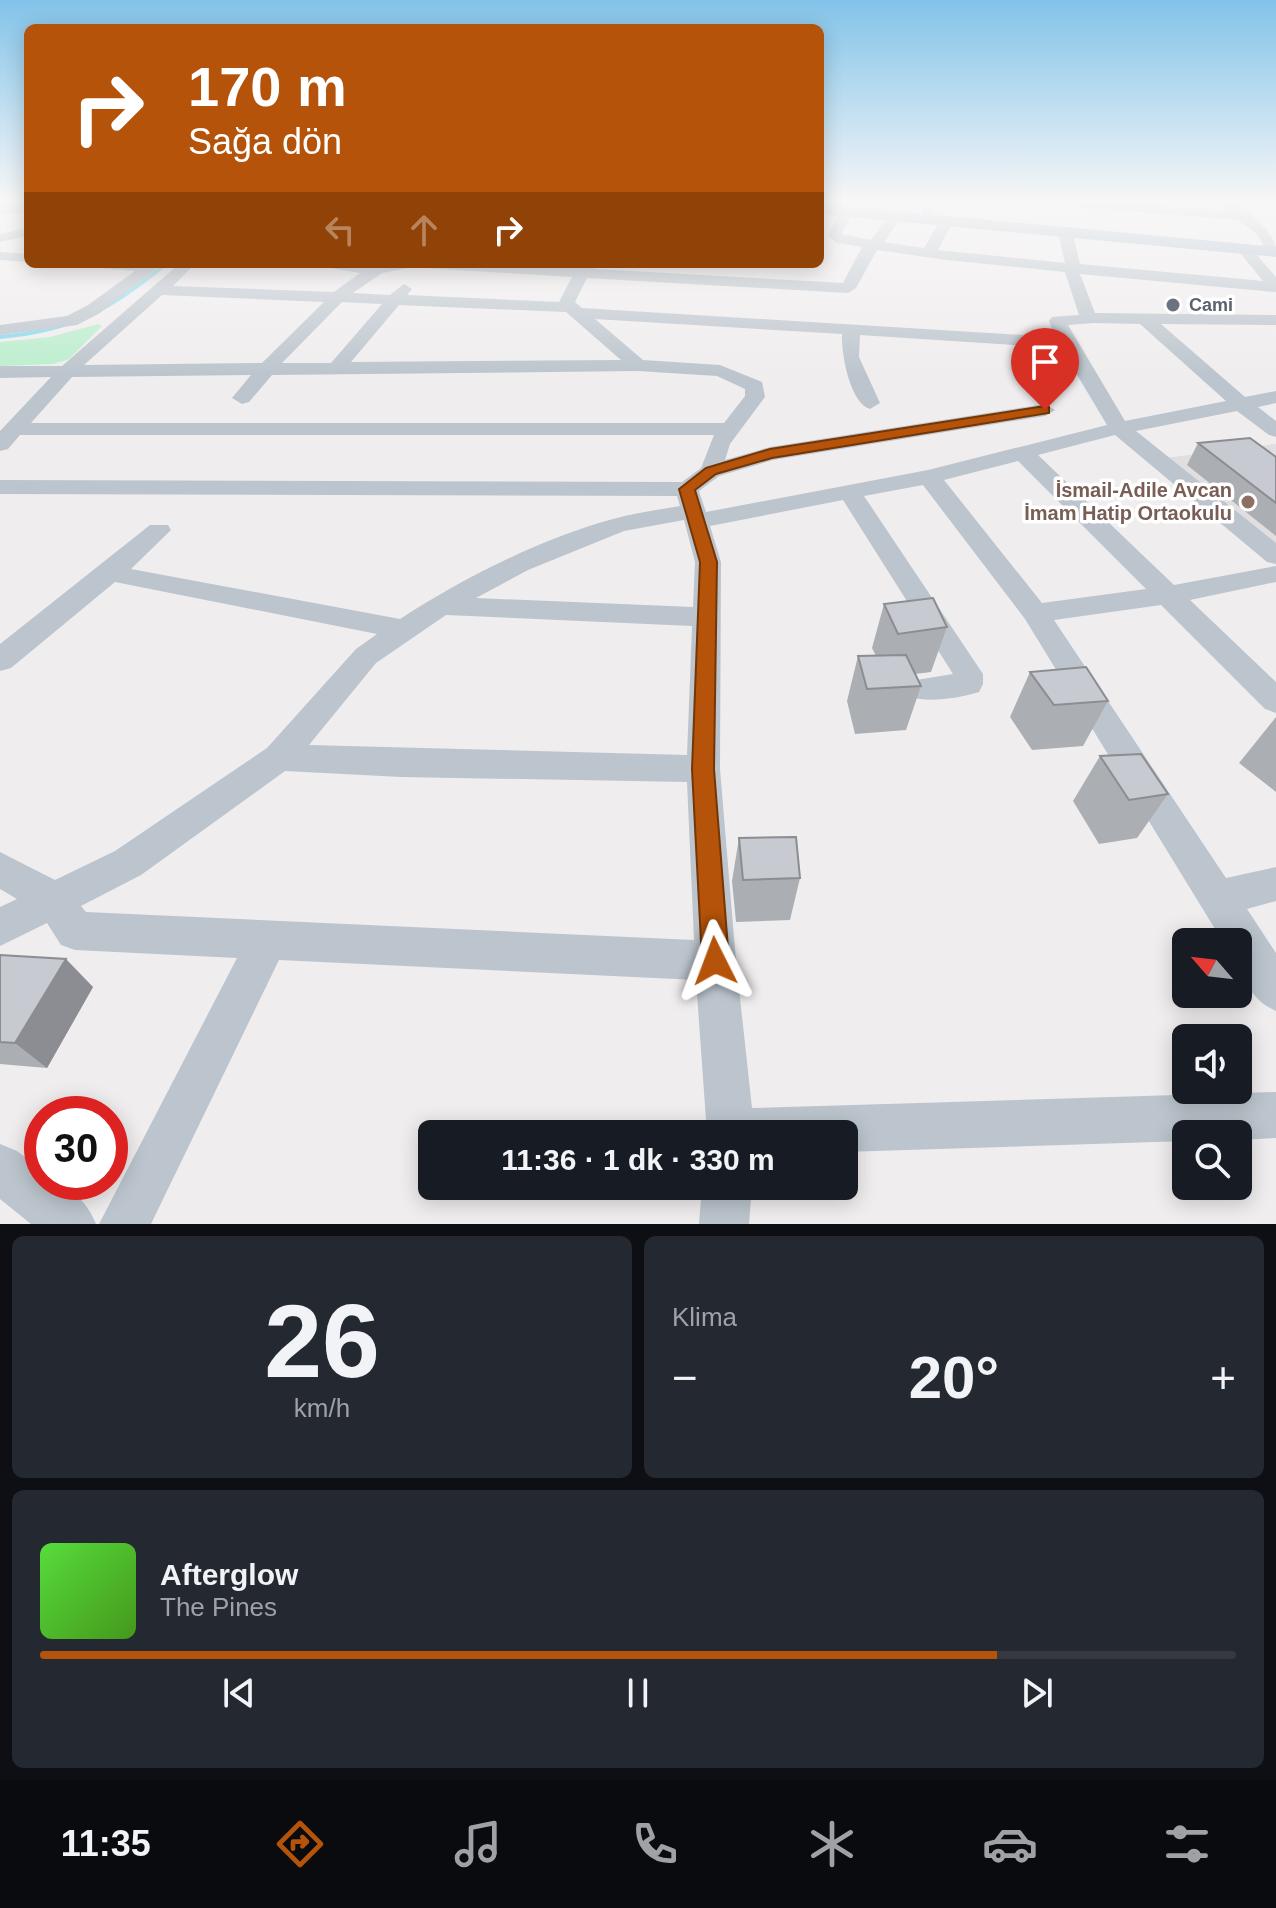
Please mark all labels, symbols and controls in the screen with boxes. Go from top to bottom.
text: 170 m [188,55,347,118]
icon: right [56,56,160,160]
text: Sağa dön [188,121,342,162]
icon: left [318,208,362,252]
icon: ahead [402,208,446,252]
icon: right [486,208,530,252]
place label: Cami [1189,295,1233,315]
marker: Cami [1164,296,1182,314]
pin [1011,328,1079,410]
icon: arrive [1023,340,1067,384]
place label: İsmail-Adile Avcan İmam Hatip Ortaokulu [1024,479,1232,524]
marker: İsmail-Adile Avcan İmam Hatip Ortaokulu [1239,493,1257,511]
position arrow [673,919,757,1003]
north arrow [1172,928,1252,1008]
map controls [1172,928,1252,1200]
button: sound [1172,1024,1252,1104]
speed limit sign: 30 [24,1096,128,1200]
button: search [1172,1120,1252,1200]
text: 11:36 · 1 dk · 330 m [501,1143,775,1176]
text: 26 [264,1283,380,1399]
text: Klima [672,1302,737,1332]
text: 20° [909,1344,999,1411]
text: − [672,1353,698,1402]
text: + [1210,1353,1236,1402]
text: km/h [294,1393,350,1423]
text: Afterglow [160,1558,298,1591]
text: The Pines [160,1592,277,1622]
icon: previous [217,1671,261,1715]
icon: pause [616,1671,660,1715]
icon: next [1015,1671,1059,1715]
icon: directions [272,1816,328,1872]
icon: music [450,1816,506,1872]
icon: phone [627,1816,683,1872]
icon: climate [804,1816,860,1872]
icon: car [982,1816,1038,1872]
icon: filters [1159,1816,1215,1872]
text: 11:35 [61,1823,151,1864]

